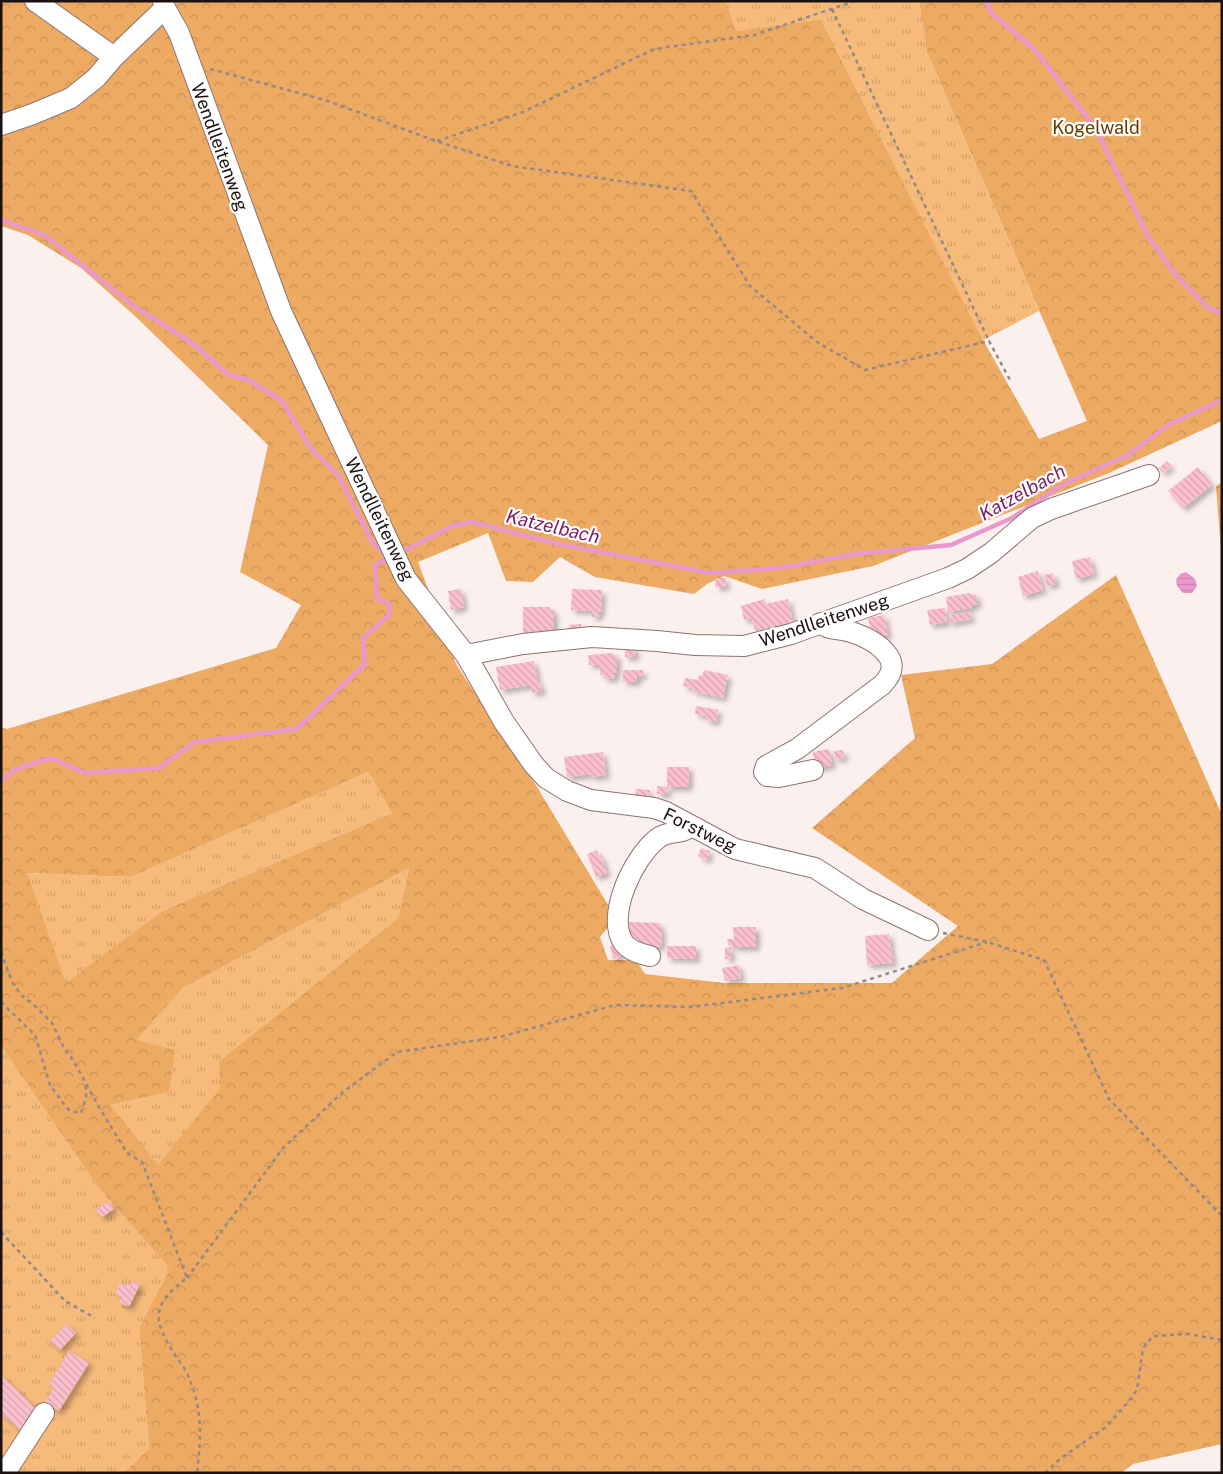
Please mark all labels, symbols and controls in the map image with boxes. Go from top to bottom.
street label: Wendlleitenweg [187,80,253,214]
park label: Kogelwald [1052,117,1140,138]
street label: Wendlleitenweg [341,454,419,584]
water label: Katzelbach [975,459,1069,525]
water label: Katzelbach [504,505,602,547]
street label: Wendlleitenweg [757,589,891,651]
street label: Forstweg [660,803,740,857]

